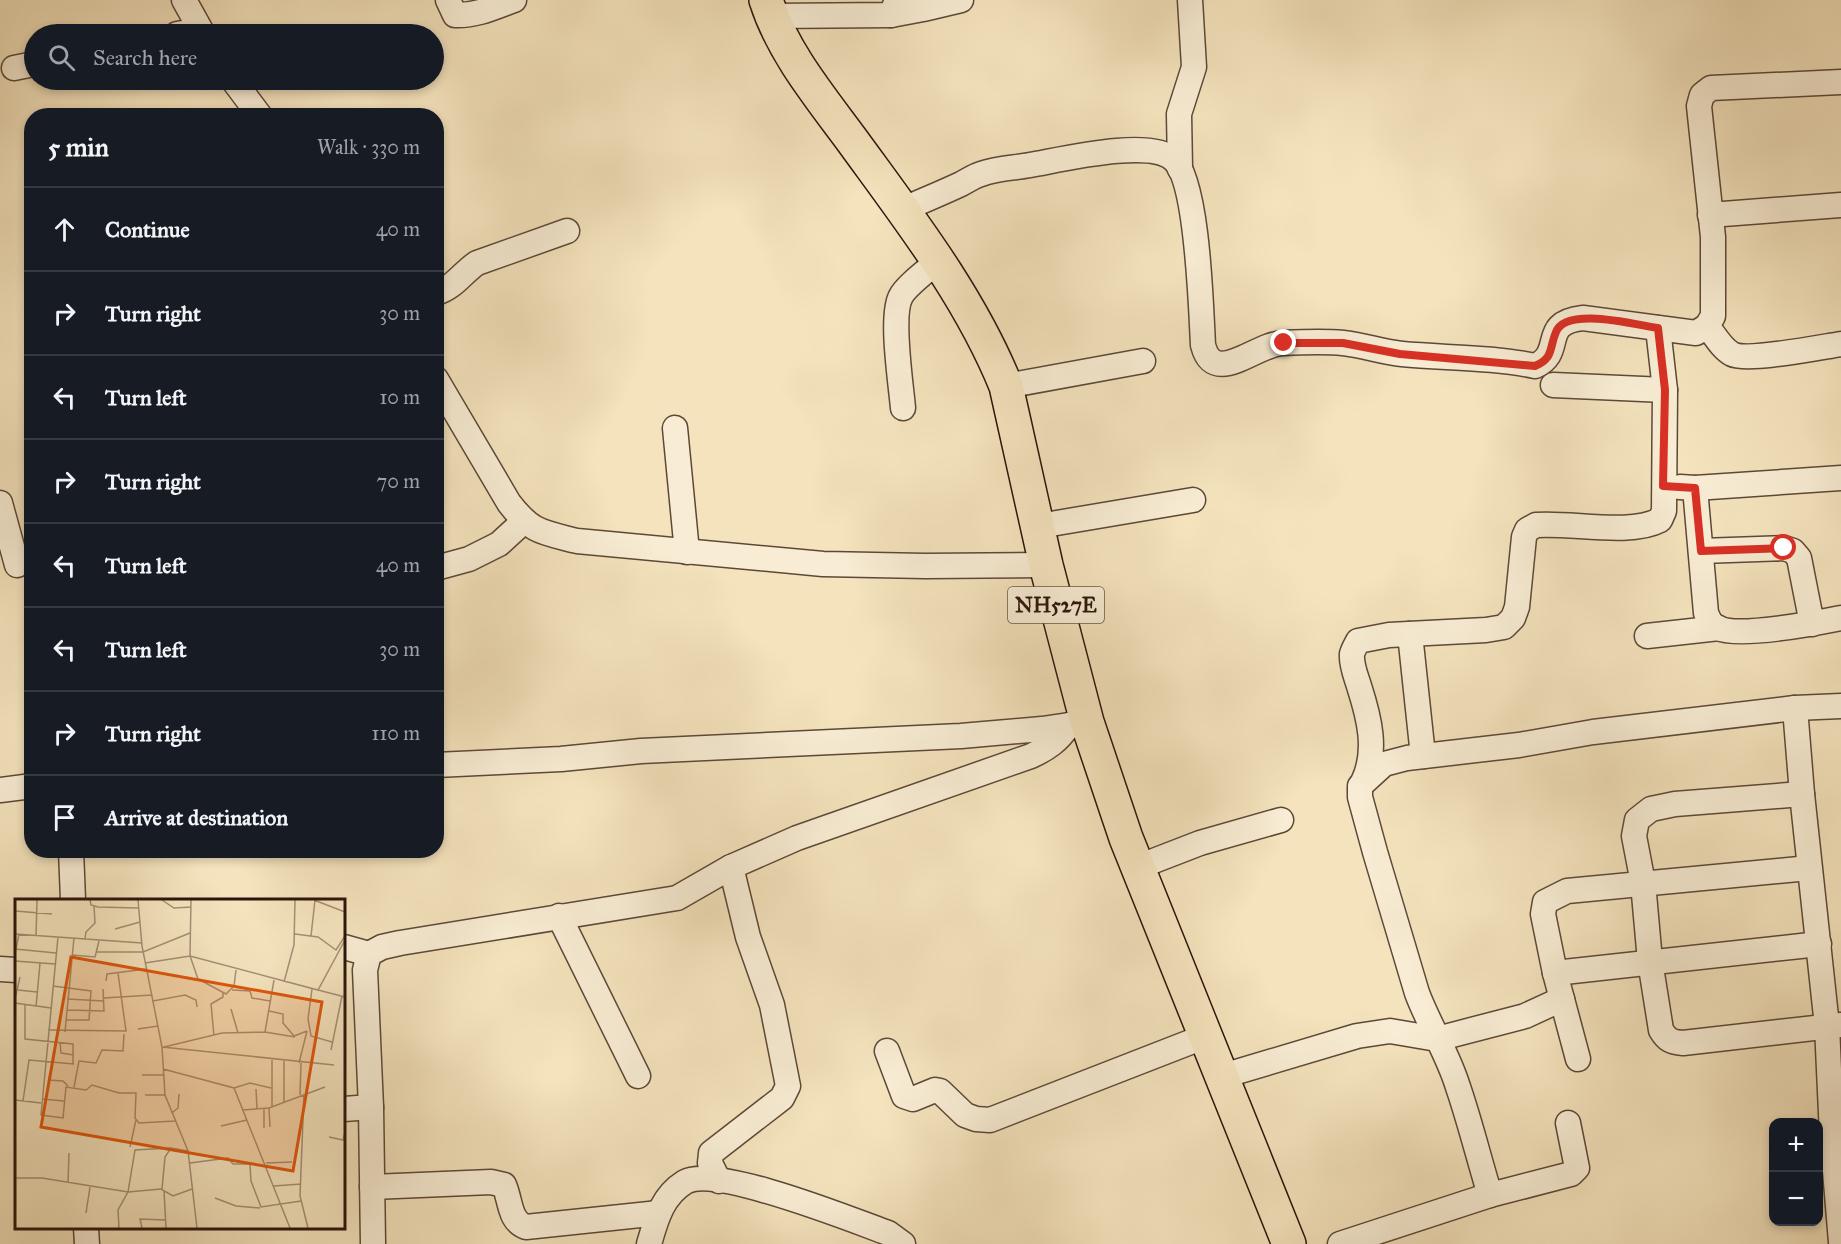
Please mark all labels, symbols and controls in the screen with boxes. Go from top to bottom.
search box [24,24,444,90]
icon: search [45,41,78,74]
text: Search here [93,44,197,71]
text: 5 min [48,131,109,163]
text: Walk · 330 m [317,135,420,159]
icon: ahead [48,213,81,246]
text: Continue [105,216,190,243]
text: 40 m [376,217,420,241]
icon: right [48,297,81,330]
text: Turn right [105,300,201,327]
text: 30 m [379,301,420,325]
route end [1270,329,1296,355]
icon: left [48,381,81,414]
text: Turn left [105,384,187,411]
text: 10 m [379,385,420,409]
icon: right [48,465,81,498]
text: Turn right [105,468,201,495]
text: 70 m [377,469,420,493]
route start [1770,534,1796,560]
icon: left [48,549,81,582]
text: Turn left [105,552,187,579]
text: 40 m [376,553,420,577]
road number: NH527E [1008,587,1104,623]
icon: left [48,633,81,666]
text: Turn left [105,636,187,663]
text: 30 m [379,637,420,661]
icon: right [48,717,81,750]
text: Turn right [105,720,201,747]
text: 110 m [372,721,420,745]
icon: arrive [48,801,81,834]
text: Arrive at destination [105,804,288,831]
inset map [15,899,345,1229]
map controls [1769,1118,1823,1226]
button: + [1769,1118,1823,1172]
button: − [1769,1172,1823,1226]

